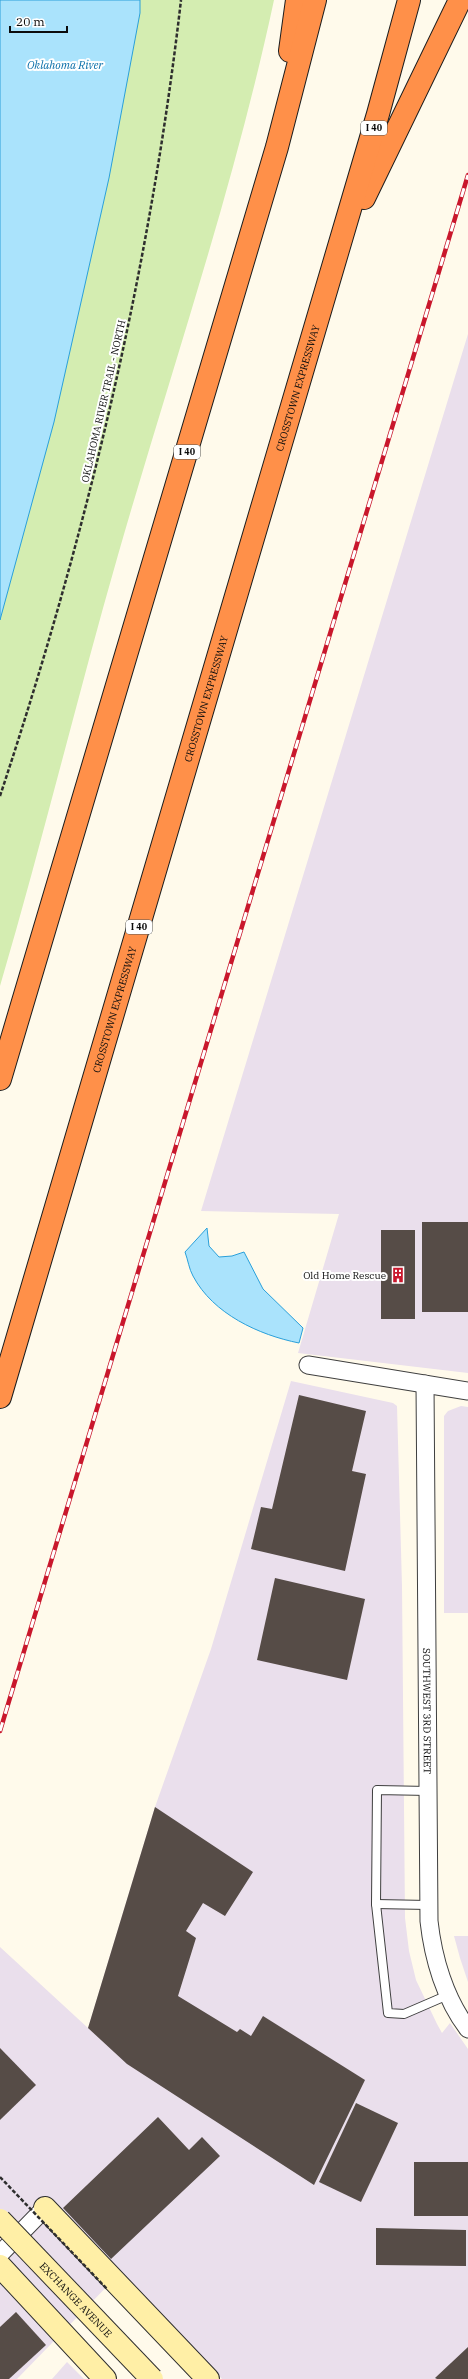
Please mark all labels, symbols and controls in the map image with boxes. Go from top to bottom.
scale bar [10,8,67,34]
text: 20 m [16,14,45,29]
water label: Oklahoma River [27,58,104,72]
road number: I 40 [361,121,387,135]
street label: OKLAHOMA RIVER TRAIL - NORTH [78,319,129,484]
street label: CROSSTOWN EXPRESSWAY [273,323,323,453]
road number: I 40 [174,445,200,459]
street label: CROSSTOWN EXPRESSWAY [181,633,231,764]
road number: I 40 [126,920,152,934]
street label: CROSSTOWN EXPRESSWAY [90,944,140,1074]
building icon: Old Home Rescue [389,1266,407,1284]
place label: Old Home Rescue [303,1269,386,1282]
street label: SOUTHWEST 3RD STREET [420,1648,434,1775]
street label: EXCHANGE AVENUE [37,2260,115,2340]

